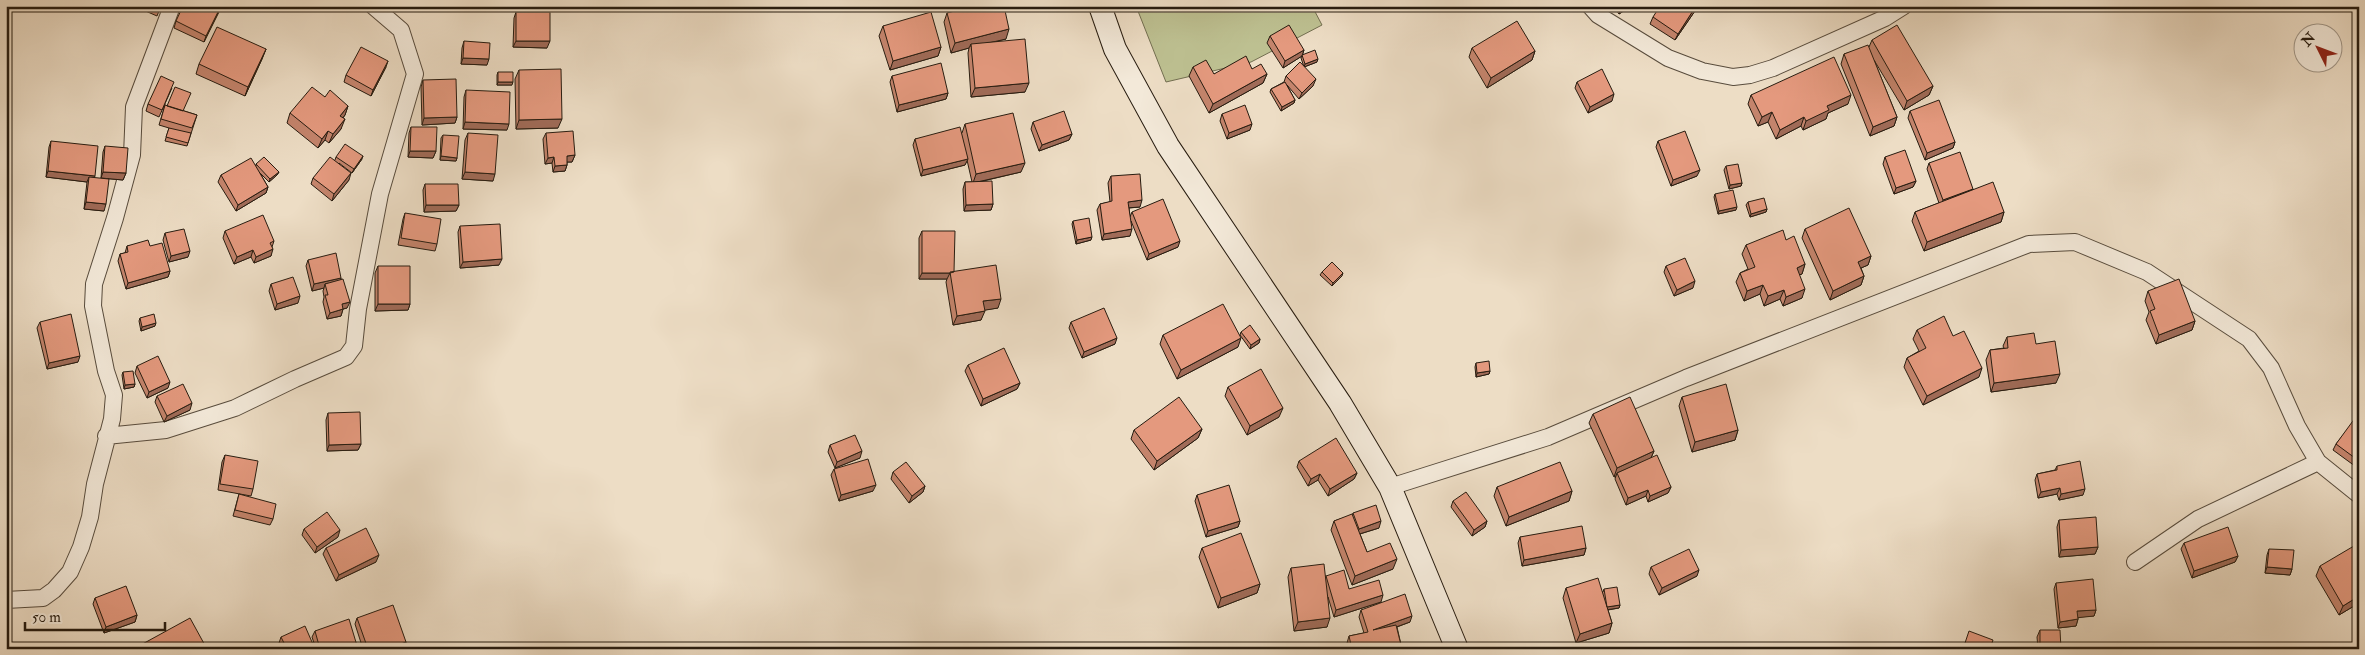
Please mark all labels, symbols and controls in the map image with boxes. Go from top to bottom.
north arrow [2292,22,2342,72]
text: N [2298,29,2320,51]
scale bar [25,600,165,632]
text: 50 m [32,608,61,627]

